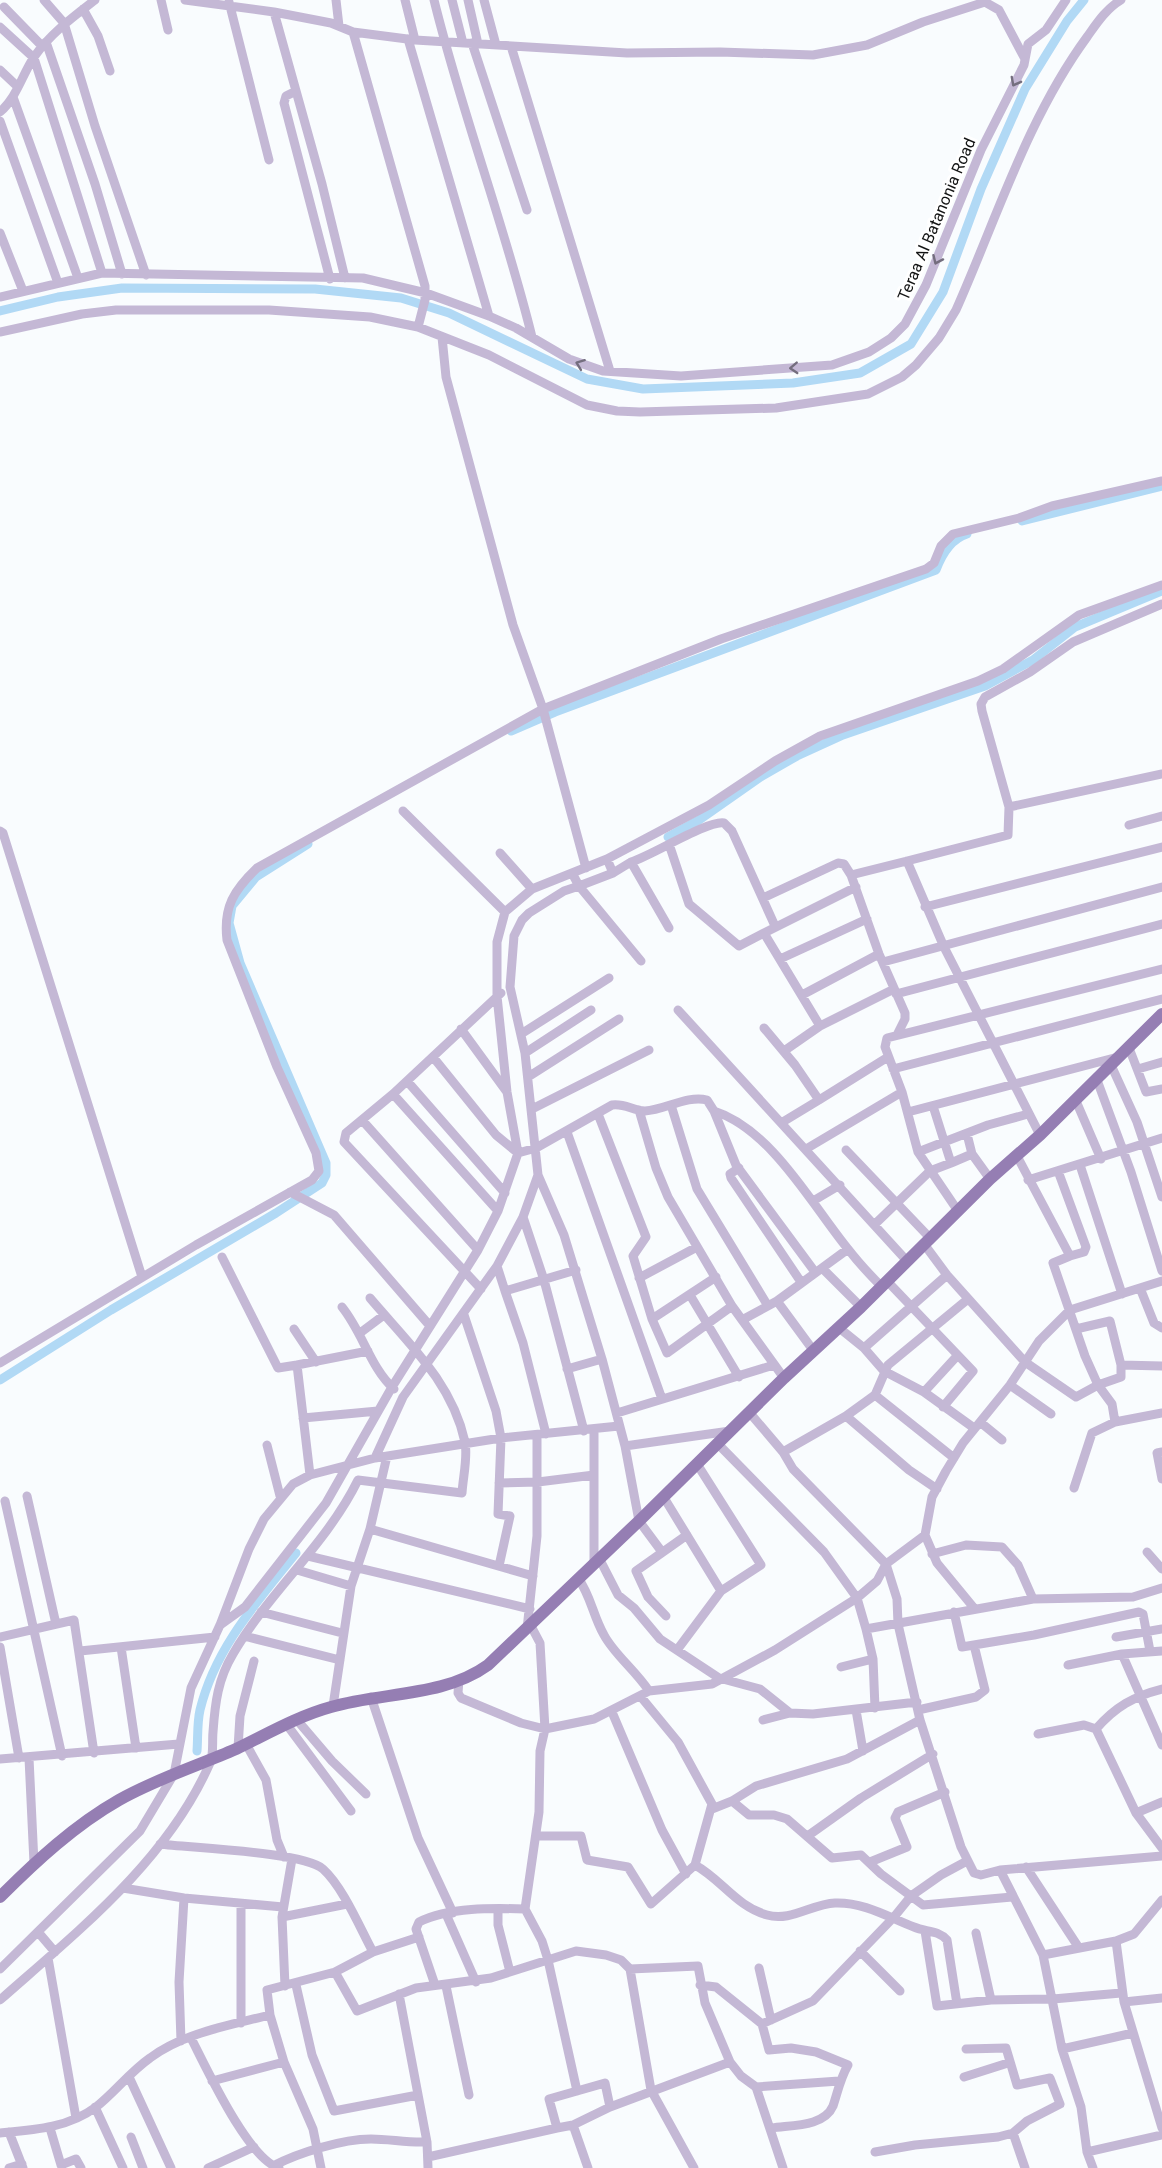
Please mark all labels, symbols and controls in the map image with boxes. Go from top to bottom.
one-way arrow [1011,76,1022,86]
street label: Teraa Al Batanonia Road [894,135,979,303]
one-way arrow [932,254,944,265]
one-way arrow [575,358,586,371]
one-way arrow [789,362,798,375]

